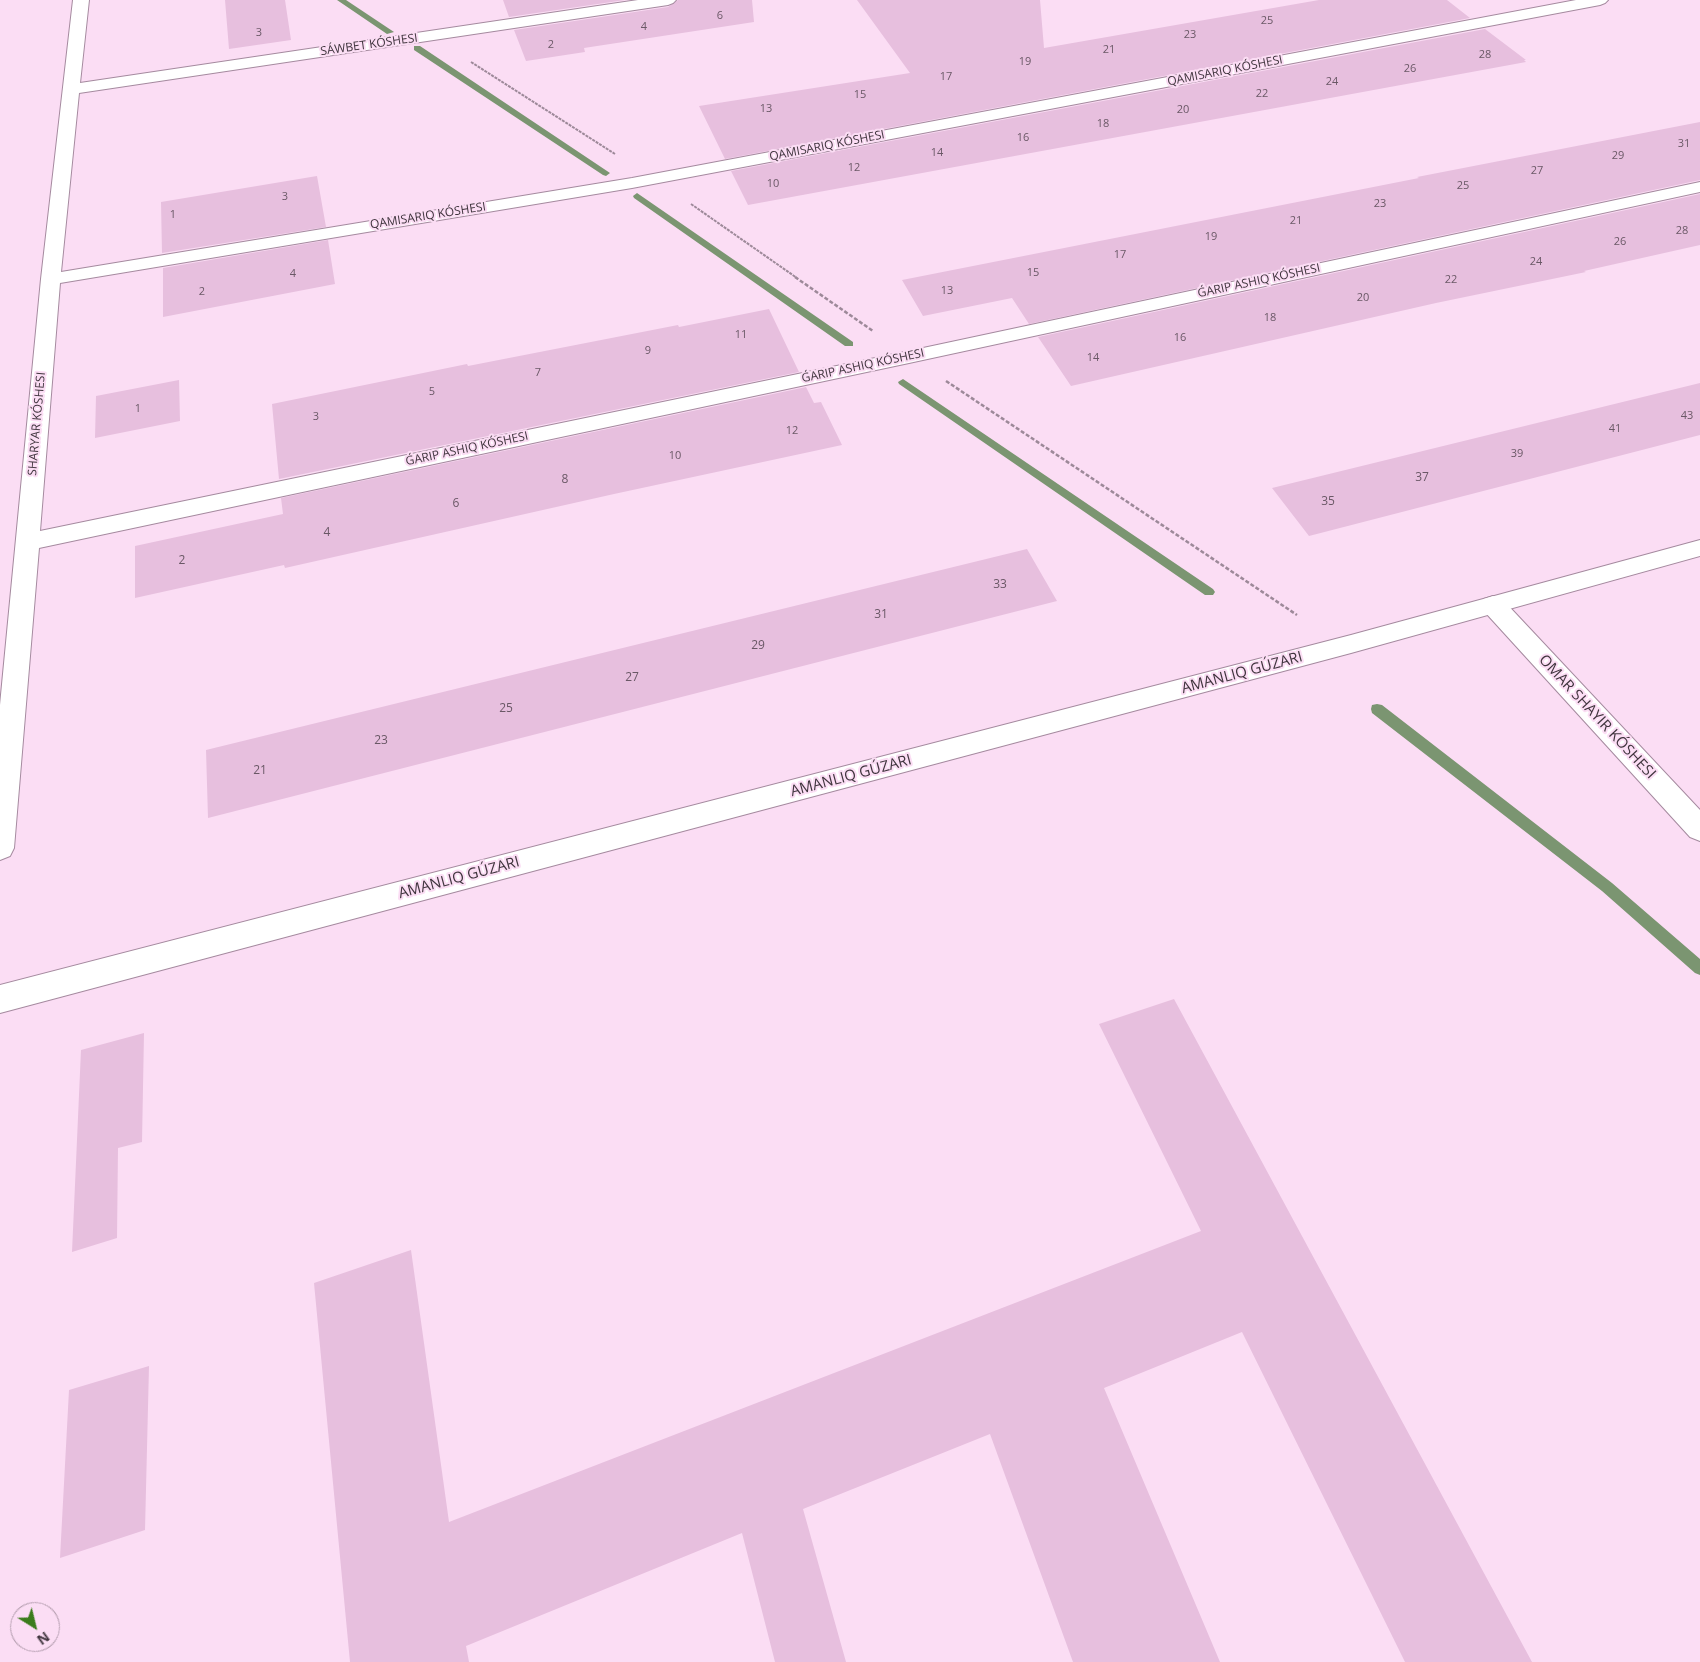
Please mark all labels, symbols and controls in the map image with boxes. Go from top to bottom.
house number: 6 [717,9,723,23]
house number: 25 [1261,14,1273,28]
house number: 4 [641,20,647,34]
house number: 3 [256,26,262,40]
house number: 23 [1184,28,1196,42]
street label: SÁWBET KÓSHESI [319,31,419,59]
house number: 2 [548,38,554,52]
house number: 21 [1103,43,1115,57]
house number: 28 [1479,48,1491,62]
street label: QAMISARIQ KÓSHESI [1166,53,1284,89]
house number: 19 [1019,55,1031,69]
house number: 26 [1404,62,1416,76]
house number: 17 [940,70,952,84]
house number: 24 [1326,75,1338,89]
house number: 22 [1256,87,1268,101]
house number: 15 [854,88,866,102]
house number: 13 [760,102,772,116]
house number: 20 [1177,103,1189,117]
house number: 18 [1097,117,1109,131]
street label: QAMISARIQ KÓSHESI [768,128,886,164]
house number: 16 [1017,131,1029,145]
house number: 31 [1678,137,1690,151]
house number: 14 [931,146,943,160]
house number: 29 [1612,149,1624,163]
house number: 12 [848,161,860,175]
house number: 27 [1531,164,1543,178]
house number: 10 [767,177,779,191]
house number: 25 [1457,179,1469,193]
house number: 3 [282,190,288,204]
house number: 23 [1374,197,1386,211]
street label: QAMISARIQ KÓSHESI [369,200,487,232]
house number: 1 [170,208,176,222]
house number: 21 [1290,214,1302,228]
house number: 28 [1676,224,1688,238]
house number: 19 [1205,230,1217,244]
house number: 26 [1614,235,1626,249]
house number: 17 [1114,248,1126,262]
house number: 24 [1530,255,1542,269]
street label: ǴARIP ASHIQ KÓSHESI [1196,261,1322,301]
house number: 15 [1027,266,1039,280]
house number: 4 [290,267,296,281]
house number: 22 [1445,273,1457,287]
house number: 13 [941,284,953,298]
house number: 2 [199,285,205,299]
house number: 20 [1357,291,1369,305]
house number: 18 [1264,311,1276,325]
house number: 11 [735,328,747,342]
house number: 16 [1174,331,1186,345]
house number: 9 [645,344,651,358]
street label: ǴARIP ASHIQ KÓSHESI [800,346,926,386]
house number: 14 [1087,351,1099,365]
house number: 7 [535,366,541,380]
street label: SHARYAR KÓSHESI [25,372,49,476]
house number: 5 [429,385,435,399]
house number: 1 [135,402,141,416]
house number: 43 [1681,409,1693,423]
house number: 3 [313,410,319,424]
house number: 41 [1609,422,1621,436]
house number: 12 [786,424,798,438]
street label: ǴARIP ASHIQ KÓSHESI [404,429,530,469]
house number: 39 [1511,447,1523,461]
house number: 10 [669,449,681,463]
house number: 37 [1415,471,1429,485]
house number: 8 [562,473,568,487]
house number: 35 [1321,495,1335,509]
house number: 6 [453,497,459,511]
house number: 4 [324,526,330,540]
house number: 2 [179,554,185,568]
house number: 33 [993,578,1007,592]
house number: 31 [874,608,888,622]
house number: 29 [751,639,765,653]
street label: AMANLIQ GÚZARI [1179,648,1305,698]
street label: OMAR SHAYIR KÓSHESI [1535,651,1659,783]
house number: 27 [625,671,639,685]
house number: 25 [499,702,513,716]
house number: 23 [374,734,388,748]
street label: AMANLIQ GÚZARI [788,751,914,801]
house number: 21 [253,764,267,778]
street label: AMANLIQ GÚZARI [396,853,522,903]
north arrow [10,1602,60,1652]
text: N [33,1628,54,1650]

